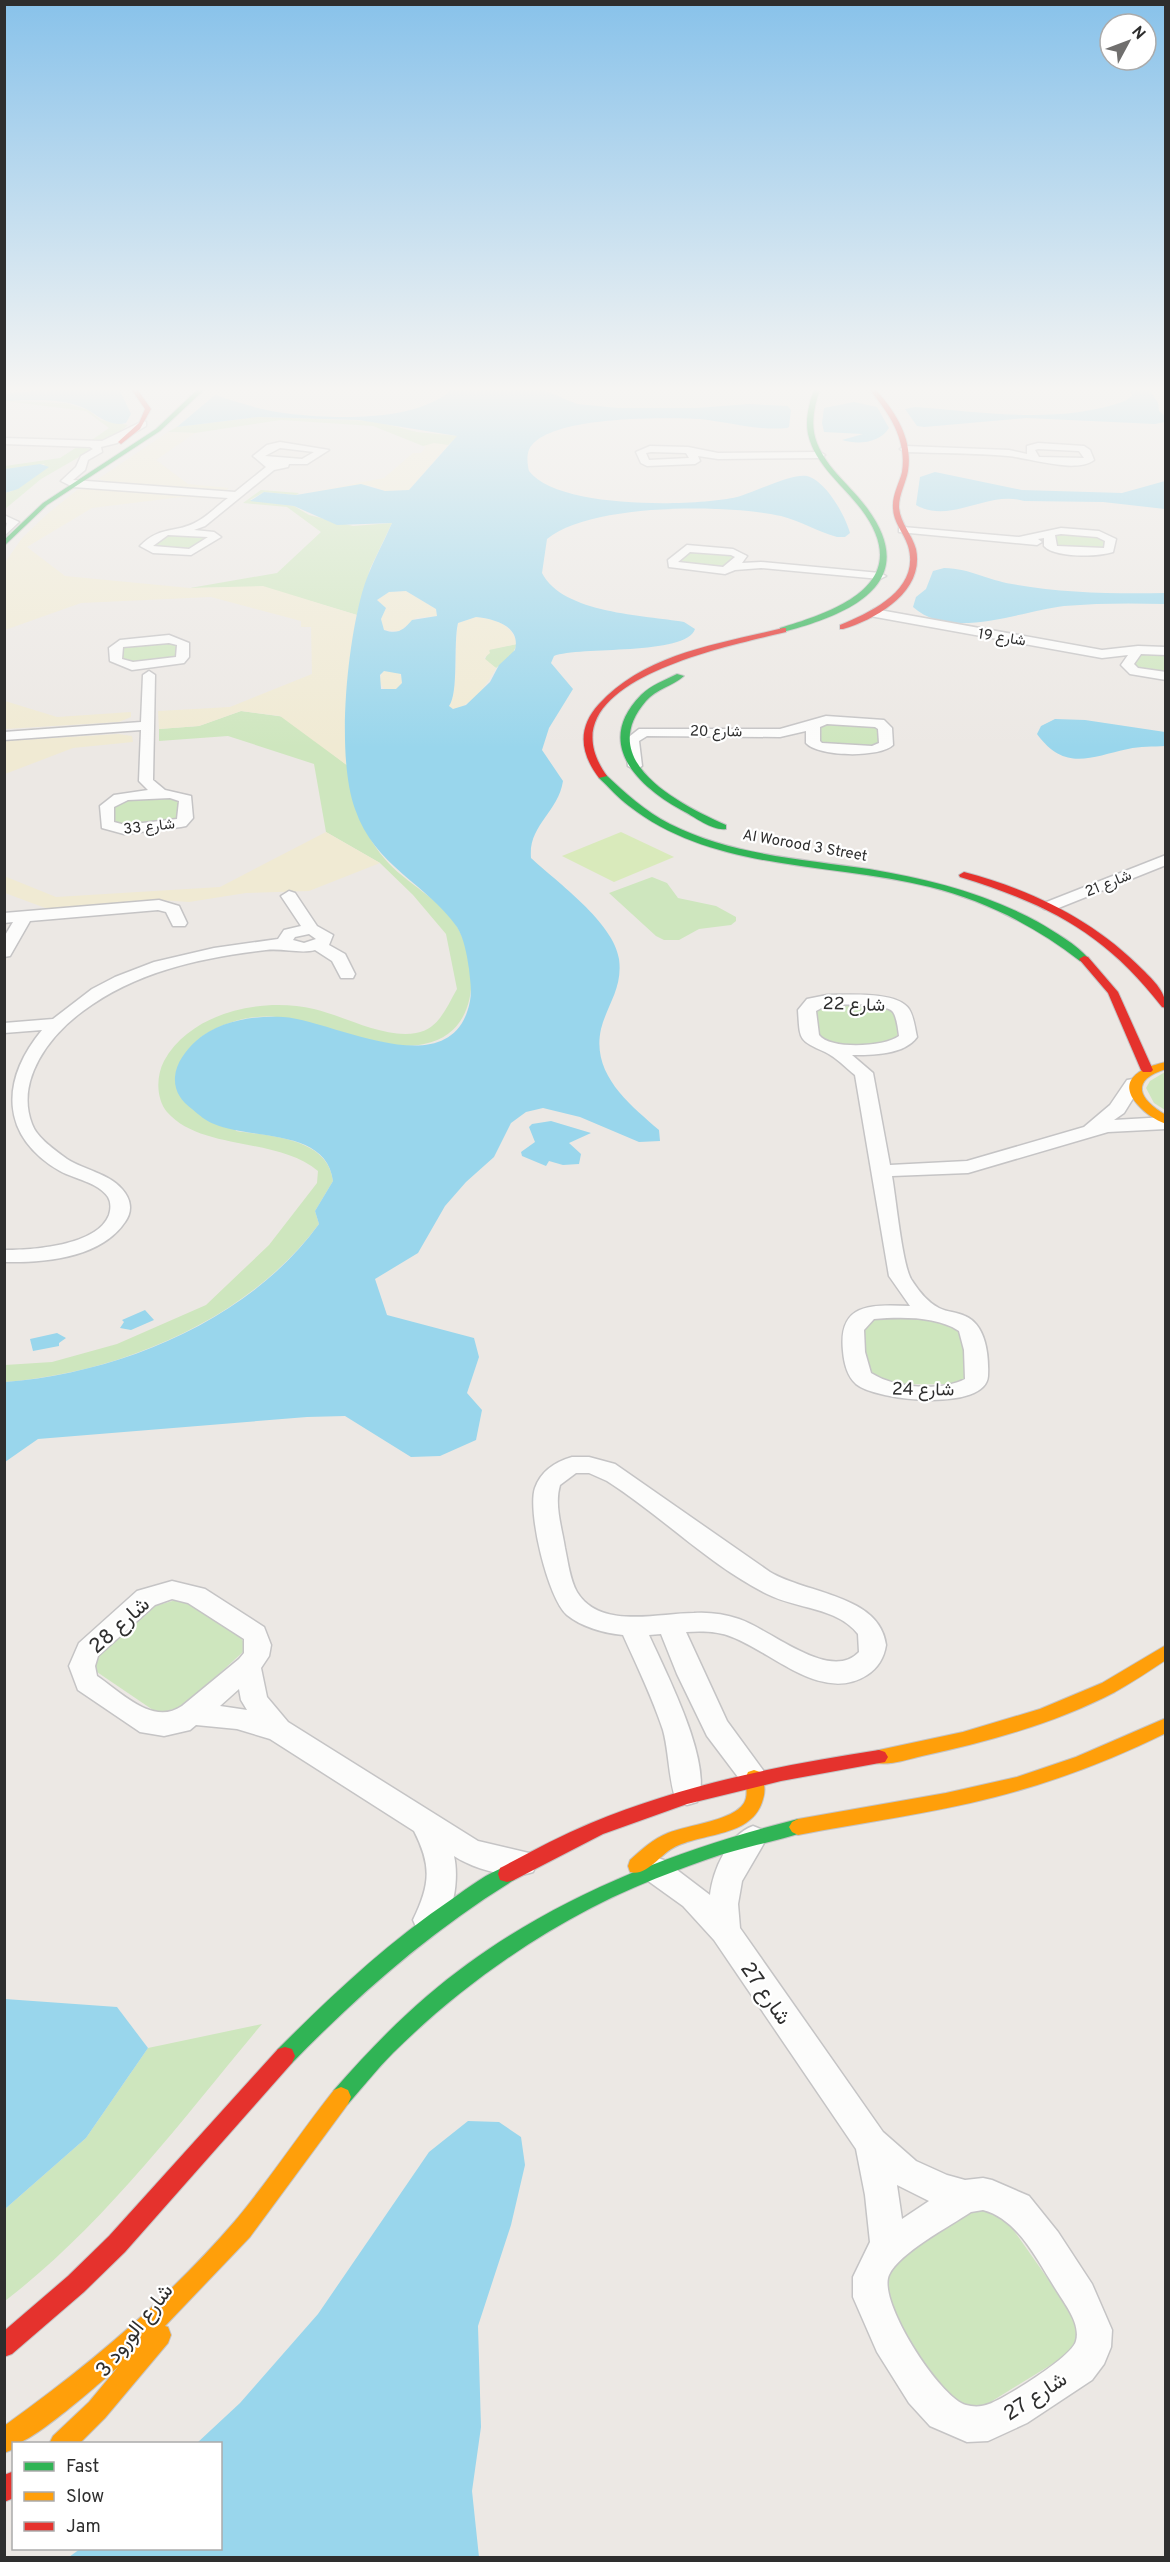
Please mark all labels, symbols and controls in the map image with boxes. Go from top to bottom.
north arrow [1098,12,1158,72]
text: N [1126,23,1149,44]
street label: شارع 19 [976,625,1027,652]
street label: شارع 20 [690,723,743,742]
street label: شارع 33 [122,815,176,840]
street label: Al Worood 3 Street [741,826,869,867]
street label: شارع 21 [1083,866,1135,902]
street label: شارع 22 [822,993,886,1018]
street label: شارع 24 [892,1378,954,1403]
street label: شارع 28 [84,1592,156,1661]
street label: شارع 27 [733,1957,796,2031]
street label: شارع الورود 3 [90,2279,180,2383]
street label: شارع 27 [999,2367,1073,2428]
legend [12,2442,222,2550]
text: Fast [66,2456,99,2479]
text: Slow [66,2486,104,2509]
text: Jam [66,2516,101,2539]

